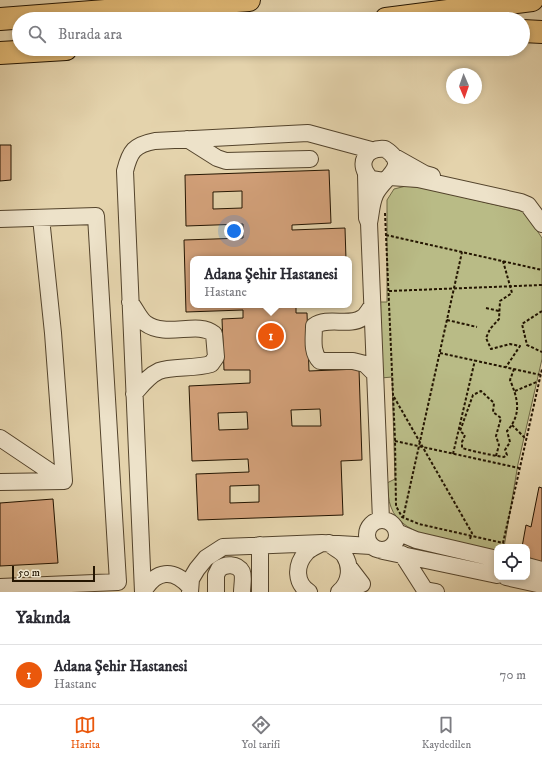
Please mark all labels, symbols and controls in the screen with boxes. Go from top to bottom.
search box [12,12,530,56]
icon: search [26,23,48,45]
text: Burada ara [58,25,122,44]
north arrow [446,68,482,104]
your location [224,221,244,241]
popup [190,256,352,308]
text: Adana Şehir Hastanesi [204,265,338,284]
text: Hastane [204,284,247,300]
pin: 1 [258,321,284,351]
map controls [494,544,530,580]
button: locate [494,544,530,580]
scale bar [12,564,95,583]
text: 50 m [18,566,40,580]
text: Yakında [16,607,70,629]
text: Adana Şehir Hastanesi [54,657,187,676]
text: 1 [27,667,31,683]
text: 70 m [500,667,526,683]
text: Hastane [54,676,97,692]
tab: Harita [71,714,100,752]
tab: Yol tarifi [241,714,280,752]
tab: Kaydedilen [422,714,471,752]

